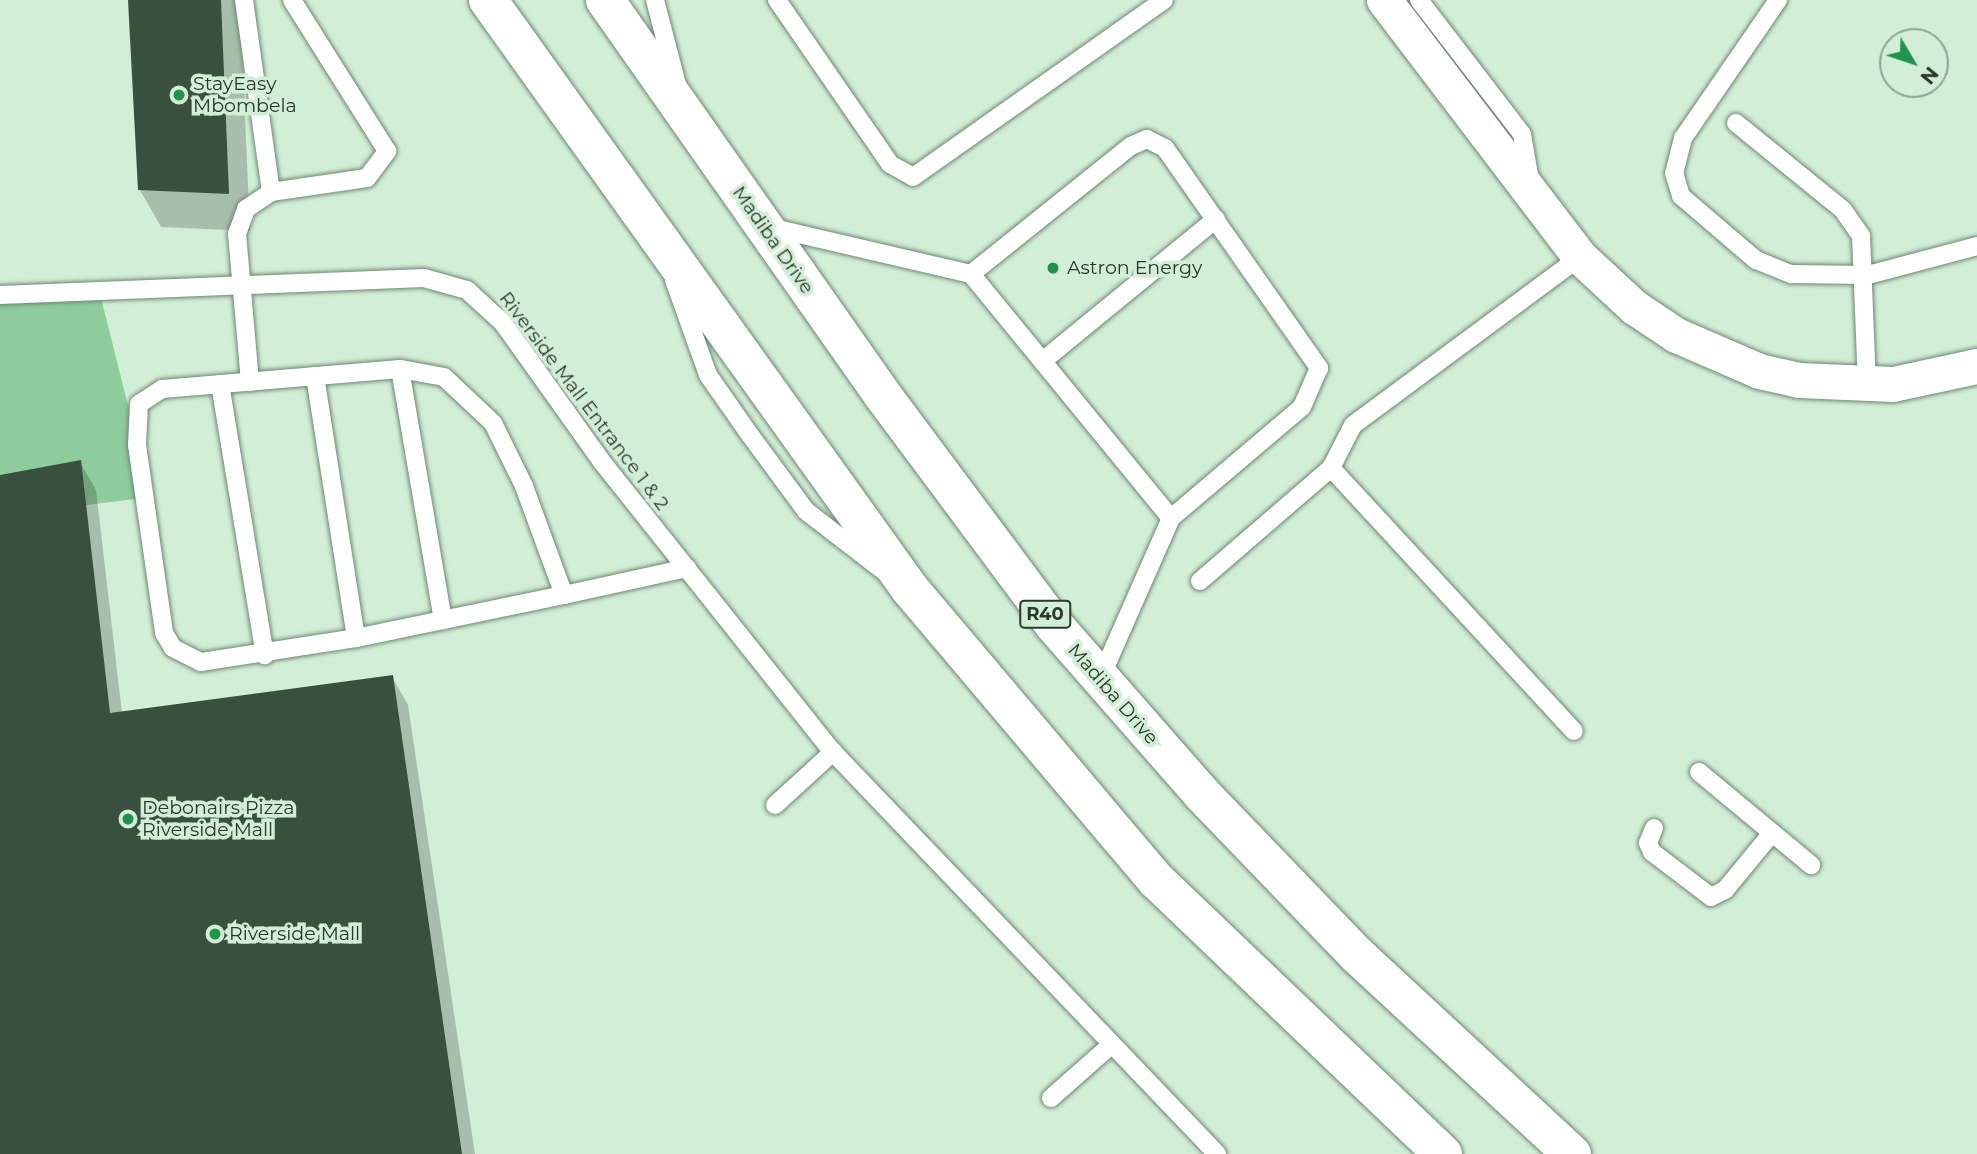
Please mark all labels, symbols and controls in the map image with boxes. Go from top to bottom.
north arrow [1879,28,1949,98]
text: N [1915,62,1943,88]
place label: StayEasy Mbombela [193,73,297,117]
marker: StayEasy Mbombela [171,87,187,103]
street label: Madiba Drive [727,182,819,298]
place label: Astron Energy [1067,257,1202,279]
marker: Astron Energy [1045,260,1061,276]
street label: Riverside Mall Entrance 1 & 2 [494,287,674,515]
road number: R40 [1019,600,1071,628]
street label: Madiba Drive [1063,639,1163,749]
place label: Debonairs Pizza Riverside Mall [142,797,294,841]
marker: Debonairs Pizza Riverside Mall [120,811,136,827]
place label: Riverside Mall [229,923,360,945]
marker: Riverside Mall [207,926,223,942]

